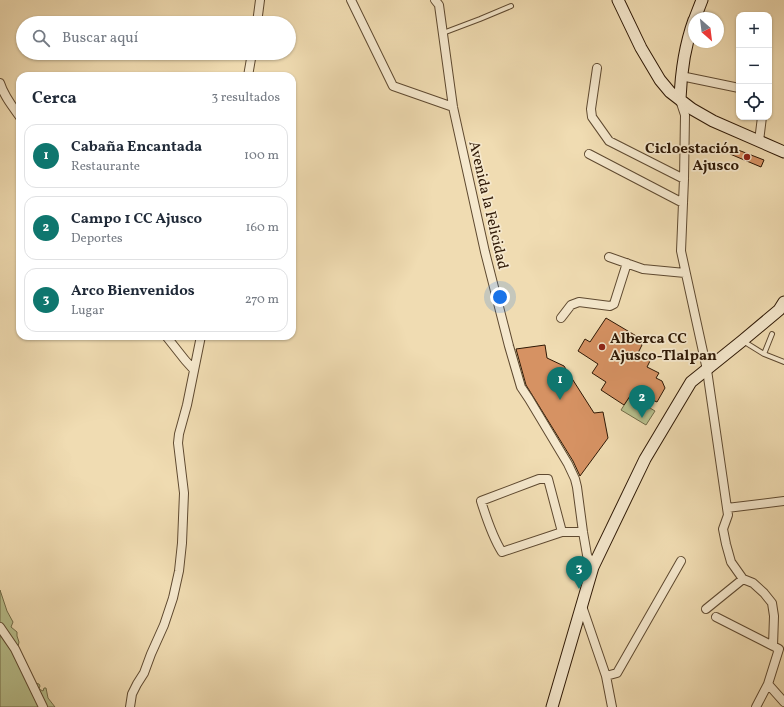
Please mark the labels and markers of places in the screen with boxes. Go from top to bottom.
place label: Cicloestación Ajusco [645,139,739,177]
marker: Cicloestación Ajusco [742,152,752,162]
place label: Alberca CC Ajusco-Tlalpan [610,329,717,367]
marker: Alberca CC Ajusco-Tlalpan [597,342,607,352]
pin: 1 [547,367,573,400]
pin: 2 [629,385,655,418]
pin: 3 [566,556,592,589]

